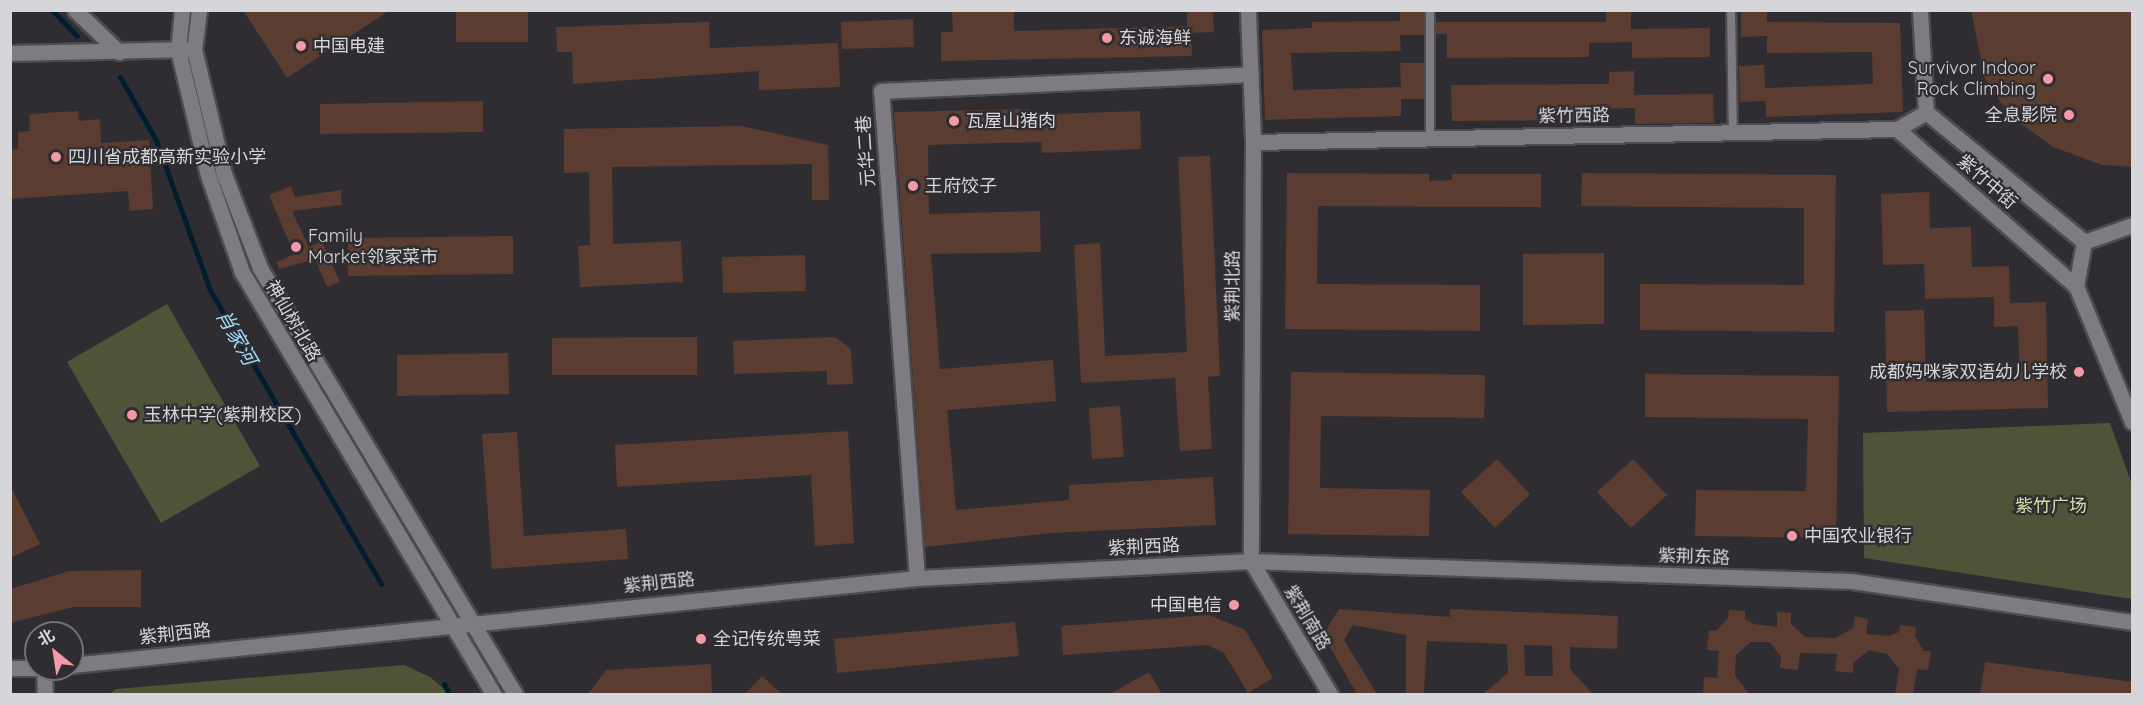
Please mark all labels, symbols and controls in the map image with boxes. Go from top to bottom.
place label: 东诚海鲜 [1119,27,1191,49]
marker: 东诚海鲜 [1100,31,1114,45]
place label: 中国电建 [313,35,385,57]
marker: 中国电建 [294,39,308,53]
place label: Survivor Indoor Rock Climbing [1908,58,2036,100]
marker: Survivor Indoor Rock Climbing [2041,72,2055,86]
place label: 全息影院 [1985,104,2057,126]
street label: 紫竹西路 [1538,105,1610,127]
marker: 全息影院 [2062,108,2076,122]
place label: 瓦屋山猪肉 [966,110,1056,132]
street label: 元华二巷 [853,114,879,188]
marker: 瓦屋山猪肉 [947,114,961,128]
place label: 四川省成都高新实验小学 [68,146,266,168]
marker: 四川省成都高新实验小学 [49,150,63,164]
street label: 紫竹中街 [1953,150,2021,214]
place label: 王府饺子 [925,175,997,197]
marker: 王府饺子 [906,179,920,193]
place label: Family Market邻家菜市 [308,226,438,268]
marker: Family Market邻家菜市 [289,240,303,254]
street label: 紫荆北路 [1222,250,1244,322]
street label: 神仙树北路 [261,277,325,365]
water label: 肖家河 [212,305,262,369]
place label: 成都妈咪家双语幼儿学校 [1869,361,2067,383]
marker: 成都妈咪家双语幼儿学校 [2072,365,2086,379]
place label: 玉林中学(紫荆校区) [144,404,301,426]
marker: 玉林中学(紫荆校区) [125,408,139,422]
park label: 紫竹广场 [2015,495,2087,517]
place label: 中国农业银行 [1804,525,1912,547]
marker: 中国农业银行 [1785,529,1799,543]
street label: 紫荆西路 [1107,534,1181,560]
street label: 紫荆东路 [1658,545,1730,569]
street label: 紫荆西路 [622,568,696,598]
street label: 紫荆南路 [1279,582,1335,654]
place label: 中国电信 [1150,594,1222,616]
marker: 中国电信 [1227,598,1241,612]
street label: 紫荆西路 [138,619,212,649]
north arrow [24,621,84,681]
text: 北 [34,624,58,650]
place label: 全记传统粤菜 [713,628,821,650]
marker: 全记传统粤菜 [694,632,708,646]

